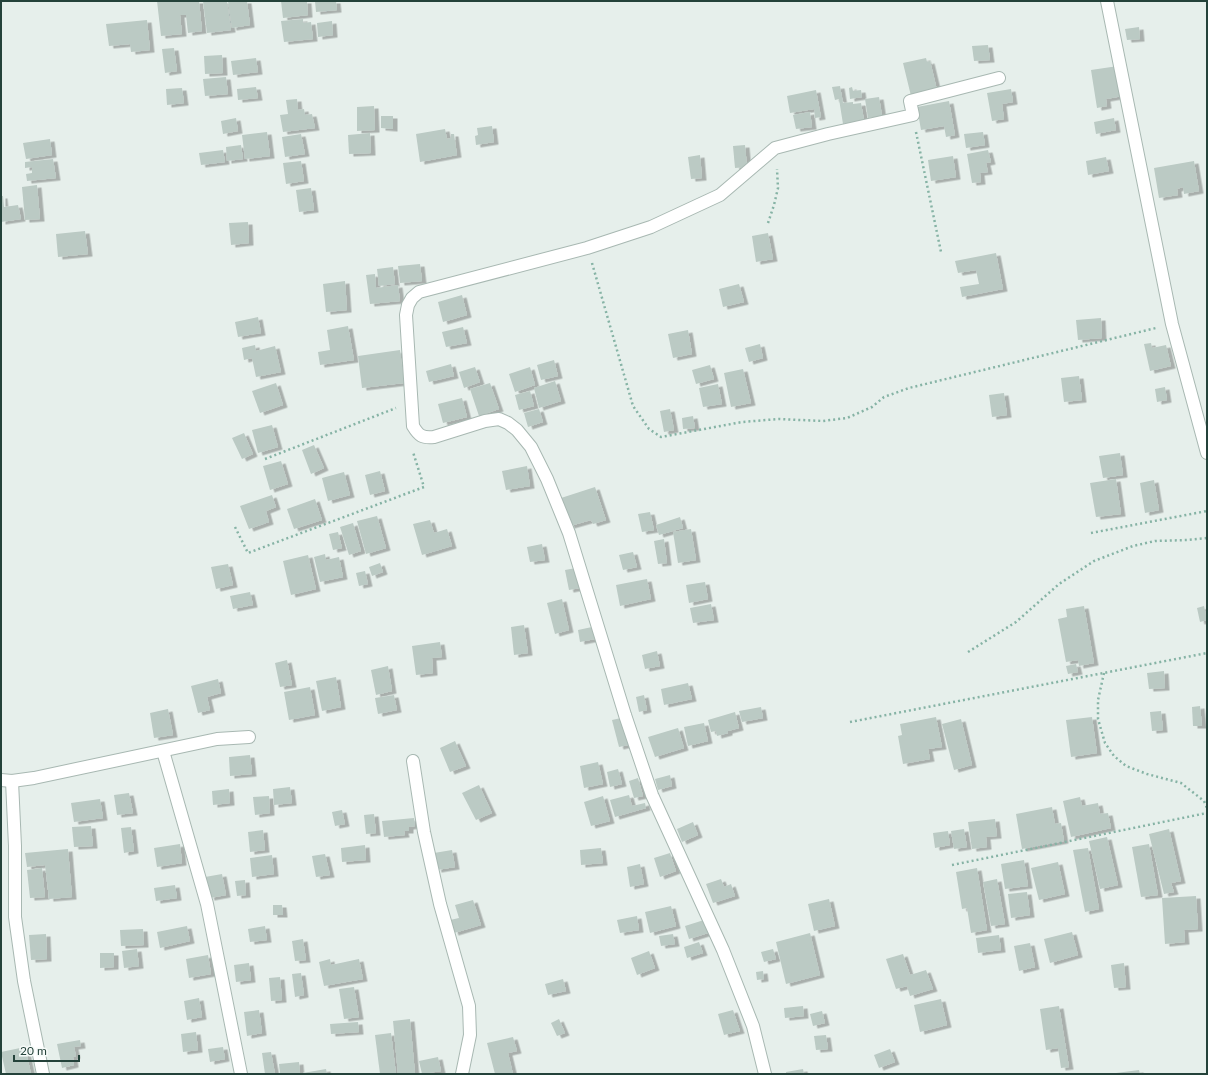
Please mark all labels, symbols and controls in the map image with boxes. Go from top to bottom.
scale bar [14,1037,79,1063]
text: 20 m [20,1043,47,1058]

